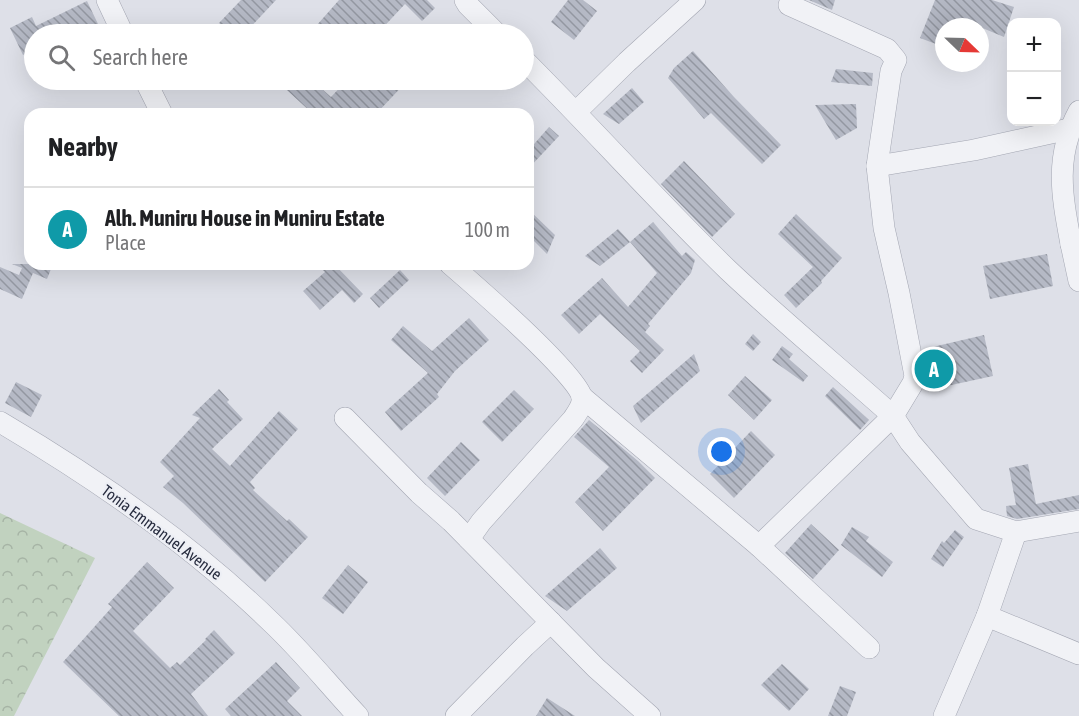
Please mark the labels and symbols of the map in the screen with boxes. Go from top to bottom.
north arrow [935,18,989,72]
pin: A [914,346,954,392]
your location [707,437,736,466]
street label: Tonia Emmanuel Avenue [99,481,225,583]

